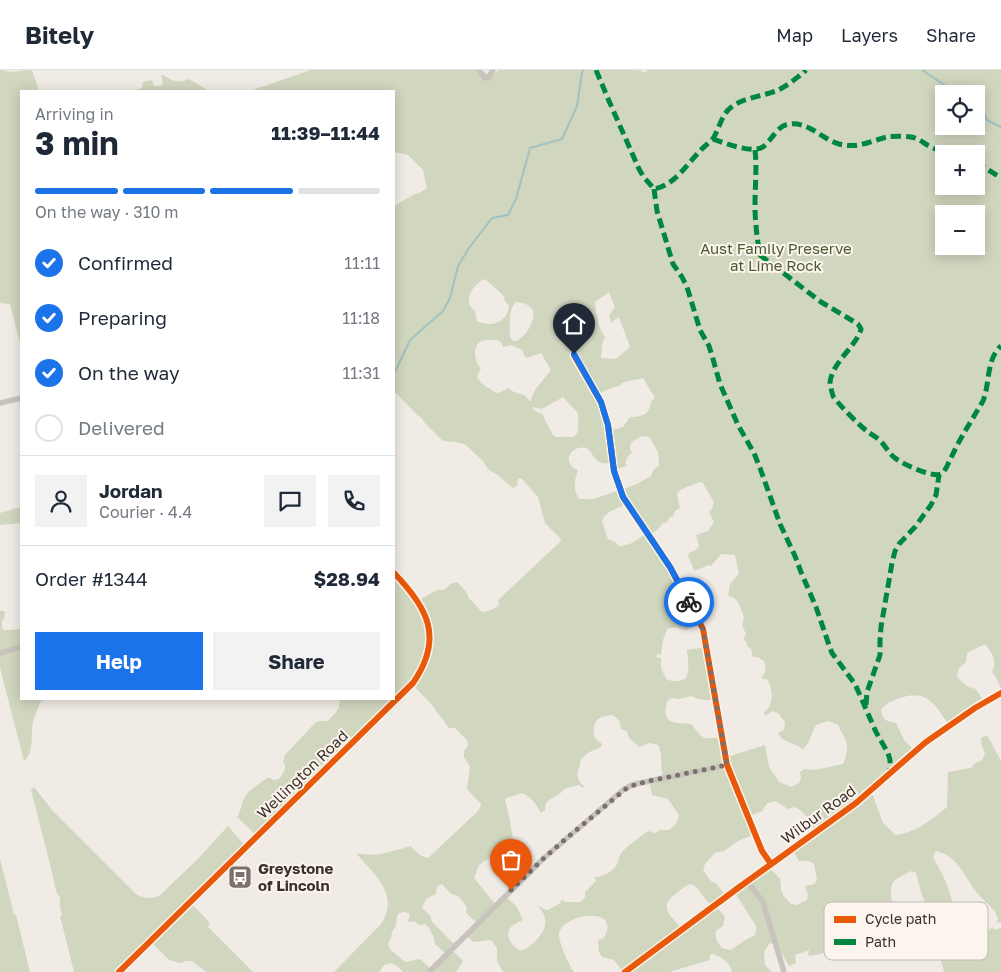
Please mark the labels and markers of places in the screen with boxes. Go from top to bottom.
pin [553,303,595,354]
pin [490,839,532,890]
place label: Greystone of Lincoln [258,859,333,894]
bus stop icon: Greystone of Lincoln [227,864,253,890]

